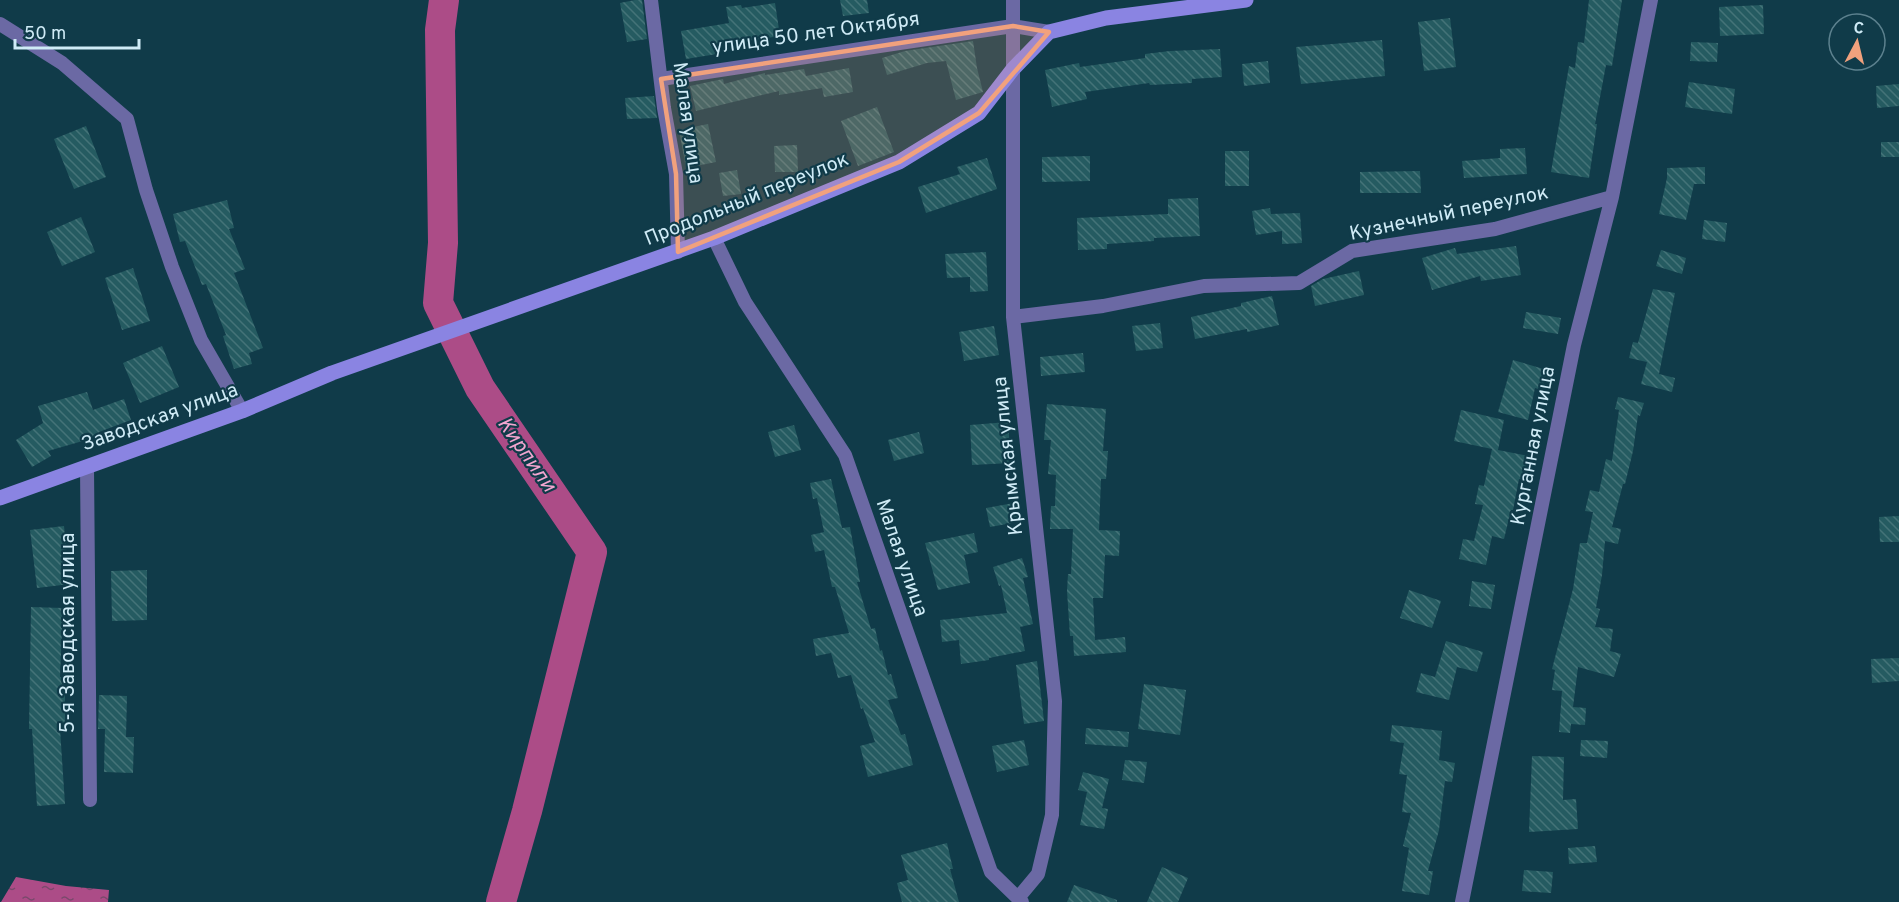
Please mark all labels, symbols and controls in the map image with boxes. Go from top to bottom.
street label: улица 50 лет Октября [711,7,921,61]
scale bar [15,12,140,50]
north arrow [1827,12,1887,72]
text: С [1852,19,1865,40]
text: 50 m [24,23,66,46]
street label: Малая улица [666,60,708,186]
street label: Продольный переулок [641,147,853,253]
street label: Кузнечный переулок [1347,180,1551,248]
street label: Курганная улица [1506,364,1562,528]
street label: Крымская улица [988,375,1030,537]
street label: Заводская улица [78,378,242,458]
water label: Кирпили [490,412,562,499]
street label: Малая улица [869,496,933,620]
street label: 5-я Заводская улица [56,533,82,733]

